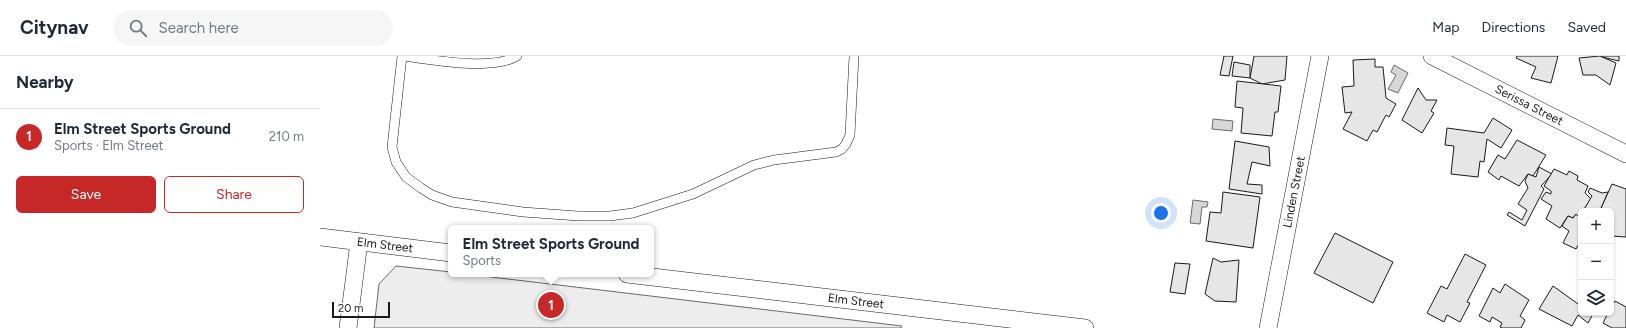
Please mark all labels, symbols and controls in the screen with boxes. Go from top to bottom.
search box [113,10,393,46]
text: Citynav [20,16,89,39]
icon: search [127,17,149,39]
text: Search here [159,19,239,37]
text: Map [1432,19,1460,36]
text: Directions [1482,19,1545,36]
text: Saved [1567,19,1606,36]
text: Nearby [16,72,74,92]
street label: Serissa Street [1493,82,1566,128]
text: Elm Street Sports Ground [54,120,231,138]
text: 1 [26,129,32,144]
text: 210 m [269,129,304,144]
text: Sports · Elm Street [54,138,164,153]
street label: Linden Street [1280,155,1308,229]
button: Save [16,176,156,213]
button: Share [164,176,304,213]
your location [1151,203,1171,223]
map controls [1578,208,1614,316]
button: + [1578,208,1614,244]
popup [448,225,654,277]
street label: Elm Street [356,235,414,255]
text: Elm Street Sports Ground [463,235,639,253]
button: − [1578,244,1614,280]
text: Sports [463,253,501,268]
button: layers [1578,280,1614,316]
pin: 1 [538,290,564,320]
street label: Elm Street [827,291,885,311]
scale bar [332,300,390,319]
text: 20 m [338,302,363,315]

